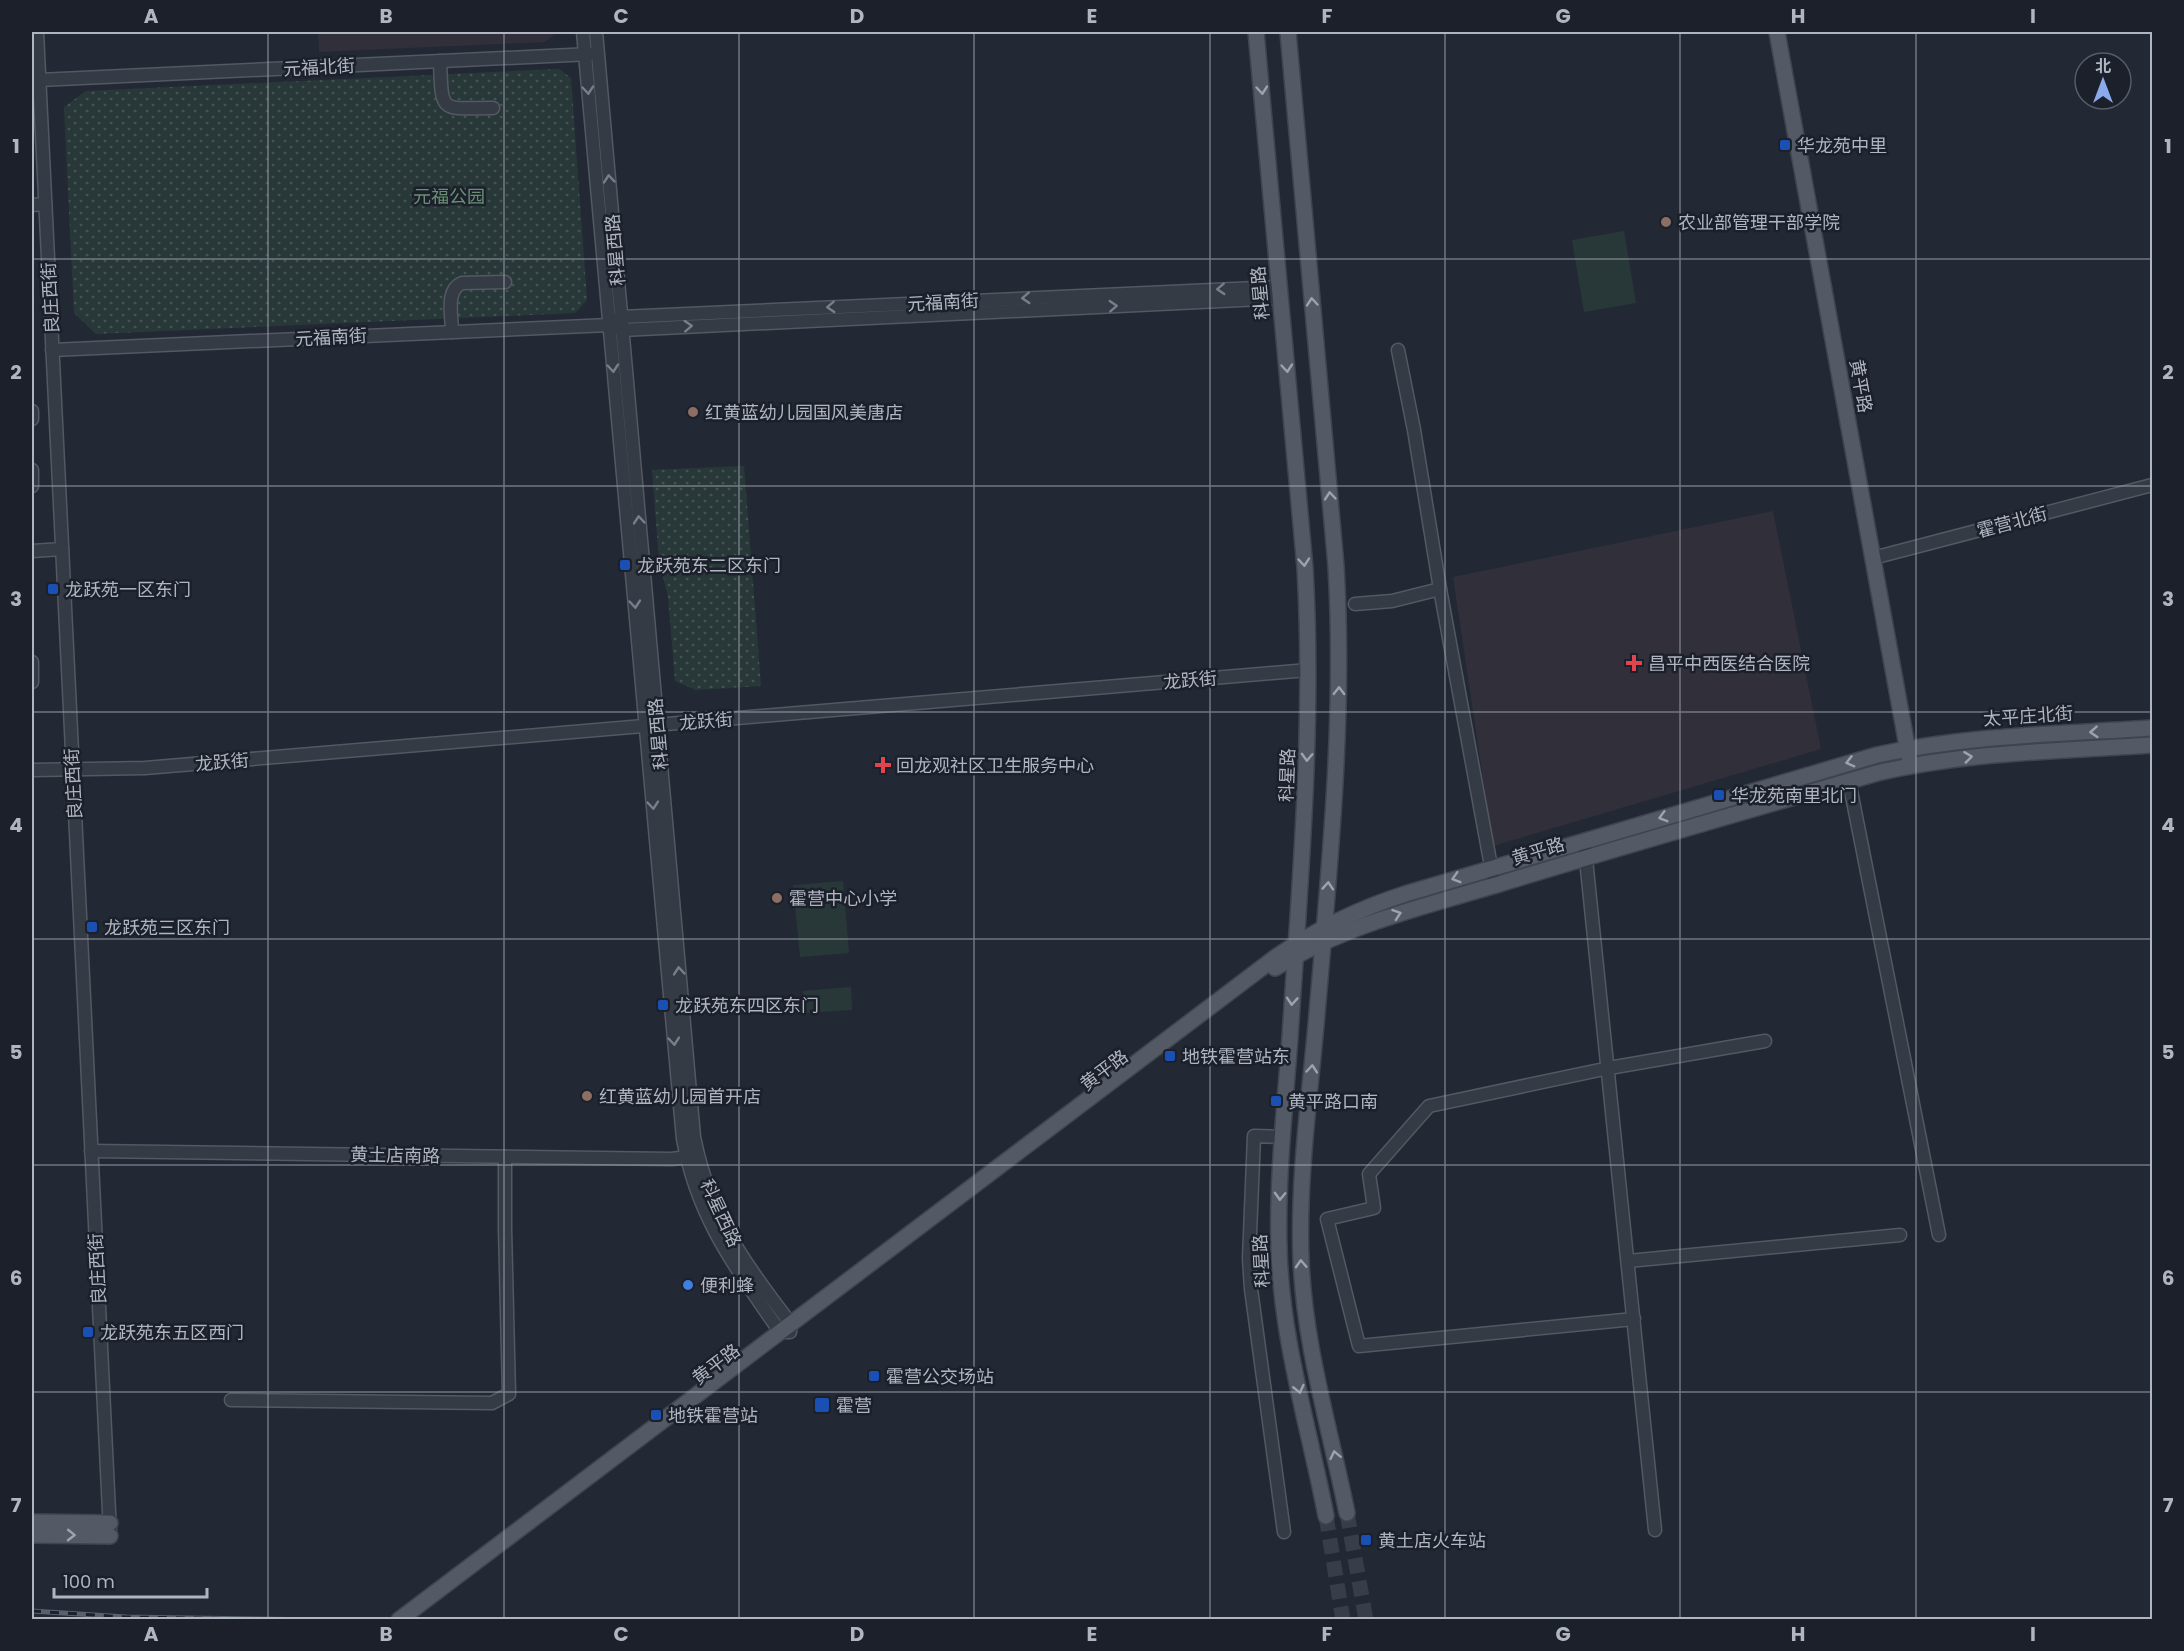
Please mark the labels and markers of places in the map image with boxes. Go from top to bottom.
place label: 华龙苑中里 [1797,133,1887,158]
marker: 华龙苑中里 [1778,138,1792,152]
place label: 农业部管理干部学院 [1678,210,1840,235]
marker: 农业部管理干部学院 [1659,215,1673,229]
place label: 红黄蓝幼儿园国风美唐店 [705,400,903,425]
marker: 红黄蓝幼儿园国风美唐店 [686,405,700,419]
place label: 龙跃苑东二区东门 [637,553,781,578]
marker: 龙跃苑东二区东门 [618,558,632,572]
place label: 龙跃苑一区东门 [65,577,191,602]
marker: 龙跃苑一区东门 [46,582,60,596]
place label: 昌平中西医结合医院 [1648,651,1810,676]
marker: 昌平中西医结合医院 [1625,654,1643,672]
place label: 回龙观社区卫生服务中心 [896,753,1094,778]
marker: 回龙观社区卫生服务中心 [874,756,892,774]
place label: 华龙苑南里北门 [1731,783,1857,808]
marker: 华龙苑南里北门 [1712,788,1726,802]
place label: 霍营中心小学 [789,886,897,911]
marker: 霍营中心小学 [770,891,784,905]
place label: 龙跃苑三区东门 [104,915,230,940]
marker: 龙跃苑三区东门 [85,920,99,934]
place label: 龙跃苑东四区东门 [675,993,819,1018]
marker: 龙跃苑东四区东门 [656,998,670,1012]
place label: 地铁霍营站东 [1182,1044,1290,1069]
marker: 地铁霍营站东 [1163,1049,1177,1063]
place label: 红黄蓝幼儿园首开店 [599,1084,761,1109]
marker: 红黄蓝幼儿园首开店 [580,1089,594,1103]
place label: 黄平路口南 [1288,1089,1378,1114]
marker: 黄平路口南 [1269,1094,1283,1108]
place label: 便利蜂 [700,1273,754,1298]
marker: 便利蜂 [681,1278,695,1292]
place label: 龙跃苑东五区西门 [100,1320,244,1345]
marker: 龙跃苑东五区西门 [81,1325,95,1339]
place label: 霍营公交场站 [886,1364,994,1389]
marker: 霍营公交场站 [867,1369,881,1383]
place label: 霍营 [836,1393,872,1418]
marker: 霍营 [813,1396,831,1414]
place label: 地铁霍营站 [668,1403,758,1428]
marker: 地铁霍营站 [649,1408,663,1422]
place label: 黄土店火车站 [1378,1528,1486,1553]
marker: 黄土店火车站 [1359,1533,1373,1547]

